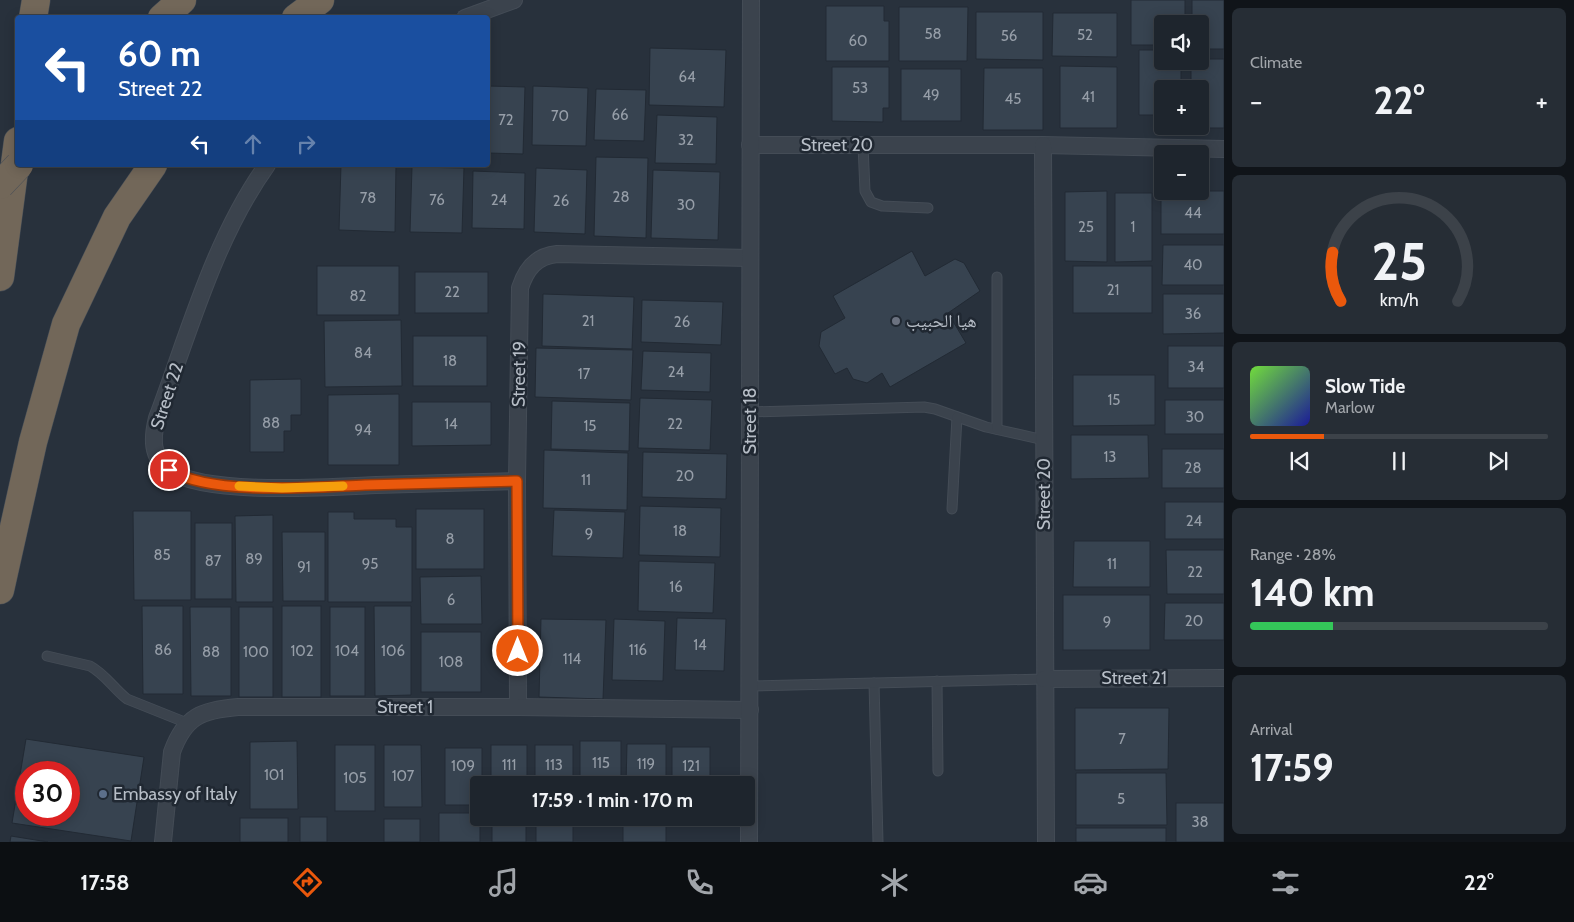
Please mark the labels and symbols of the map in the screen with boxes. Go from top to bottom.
house number: 58 [924,25,942,43]
house number: 52 [1077,26,1093,44]
house number: 56 [1001,27,1017,45]
house number: 60 [849,32,868,50]
house number: 64 [678,68,696,86]
house number: 53 [852,79,868,97]
house number: 49 [922,86,940,104]
house number: 41 [1081,88,1095,106]
house number: 45 [1005,90,1021,108]
house number: 66 [611,106,629,124]
house number: 70 [551,107,569,125]
house number: 72 [498,111,514,129]
house number: 32 [678,131,694,149]
street label: Street 20 [801,134,873,156]
house number: 28 [613,188,629,206]
house number: 78 [360,189,376,207]
house number: 76 [429,191,445,209]
house number: 24 [491,191,508,209]
house number: 26 [553,192,569,210]
house number: 30 [677,196,695,214]
house number: 44 [1184,204,1202,222]
house number: 25 [1078,218,1094,236]
house number: 1 [1131,218,1135,236]
house number: 40 [1183,256,1203,274]
house number: 21 [1107,281,1119,299]
house number: 22 [444,283,460,301]
house number: 82 [350,287,367,305]
house number: 36 [1185,305,1201,323]
place label: هيا الحبيب [906,310,977,332]
house number: 21 [582,312,594,330]
house number: 26 [674,313,690,331]
marker: هيا الحبيب [890,315,902,327]
street label: Street 19 [507,341,531,407]
house number: 84 [354,344,372,362]
house number: 18 [443,352,457,370]
house number: 34 [1188,358,1205,376]
street label: Street 22 [146,360,188,432]
house number: 24 [668,363,685,381]
house number: 17 [578,365,591,383]
street label: Street 18 [739,387,761,455]
house number: 15 [1107,391,1121,409]
house number: 30 [1186,408,1204,426]
house number: 88 [262,414,280,432]
house number: 14 [444,415,458,433]
house number: 22 [667,415,683,433]
house number: 15 [583,417,597,435]
house number: 94 [354,421,372,439]
house number: 13 [1103,448,1117,466]
pin [148,449,190,491]
street label: Street 20 [1033,458,1055,530]
house number: 28 [1185,459,1201,477]
house number: 20 [676,467,694,485]
house number: 11 [581,471,591,489]
house number: 24 [1186,512,1203,530]
house number: 18 [673,522,687,540]
house number: 9 [585,525,593,543]
house number: 8 [445,530,455,548]
house number: 85 [153,546,171,564]
house number: 89 [245,550,263,568]
house number: 87 [205,552,222,570]
house number: 95 [362,555,378,573]
house number: 11 [1107,555,1117,573]
house number: 91 [297,558,311,576]
house number: 22 [1187,563,1203,581]
house number: 16 [669,578,683,596]
house number: 6 [447,591,455,609]
house number: 20 [1185,612,1203,630]
house number: 9 [1103,613,1111,631]
position arrow [491,624,543,676]
house number: 14 [693,636,707,654]
house number: 86 [154,641,172,659]
house number: 116 [629,641,647,659]
house number: 102 [290,642,314,660]
house number: 104 [335,642,359,660]
house number: 106 [381,642,405,660]
house number: 88 [202,643,220,661]
house number: 100 [243,643,269,661]
house number: 114 [563,650,582,668]
house number: 108 [439,653,463,671]
street label: Street 21 [1101,667,1167,689]
street label: Street 1 [377,696,433,718]
house number: 7 [1118,730,1126,748]
house number: 115 [592,754,610,772]
house number: 119 [637,755,655,773]
house number: 111 [502,756,516,774]
house number: 113 [545,756,563,774]
house number: 109 [451,757,475,775]
house number: 121 [682,757,700,775]
speed limit sign: 30 [15,761,80,826]
house number: 101 [264,766,284,784]
house number: 107 [392,767,415,785]
house number: 105 [343,769,367,787]
place label: Embassy of Italy [113,783,237,805]
marker: Embassy of Italy [97,788,109,800]
house number: 5 [1117,790,1125,808]
house number: 38 [1191,813,1209,831]

